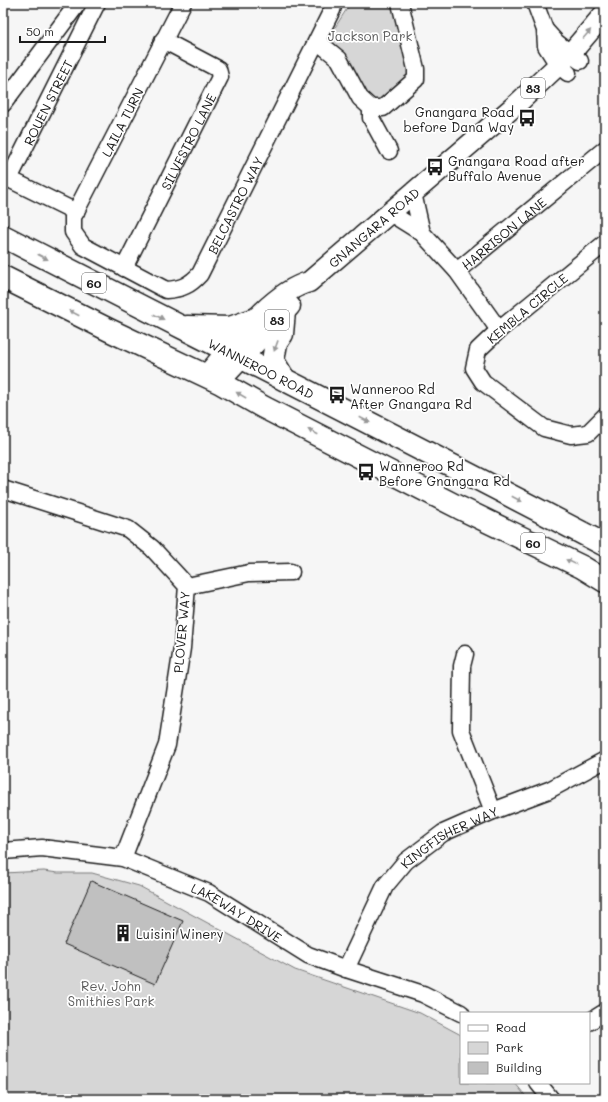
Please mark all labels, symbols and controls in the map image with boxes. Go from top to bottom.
scale bar [20,18,105,44]
text: 50 m [26,23,54,39]
park label: Jackson Park [328,27,412,44]
one-way arrow [582,30,591,39]
street label: ROUEN STREET [19,56,76,148]
road number: 83 [521,78,545,98]
street label: LAILA TURN [97,85,147,159]
street label: SILVESTRO LANE [156,90,219,192]
place label: Gnangara Road before Dana Way [403,103,514,135]
bus stop icon: Gnangara Road before Dana Way [517,108,537,128]
place label: Gnangara Road after Buffalo Avenue [448,152,585,184]
street label: BELCASTRO WAY [203,153,266,256]
bus stop icon: Gnangara Road after Buffalo Avenue [425,157,445,177]
street label: GNANGARA ROAD [324,183,422,271]
street label: HARRISON LANE [457,193,549,273]
one-way arrow [37,254,49,260]
street label: KEMBLA CIRCLE [483,269,571,347]
road number: 60 [82,273,106,293]
one-way arrow [68,310,80,316]
road number: 83 [265,310,289,330]
one-way arrow [153,313,165,320]
street label: WANNEROO ROAD [205,334,317,402]
one-way arrow [273,341,279,353]
place label: Wanneroo Rd After Gnangara Rd [350,380,472,412]
bus stop icon: Wanneroo Rd After Gnangara Rd [327,385,347,405]
one-way arrow [235,391,247,398]
one-way arrow [359,417,370,423]
one-way arrow [307,429,319,436]
place label: Wanneroo Rd Before Gnangara Rd [379,457,510,489]
bus stop icon: Wanneroo Rd Before Gnangara Rd [356,462,376,482]
one-way arrow [512,496,523,502]
road number: 60 [521,533,545,553]
one-way arrow [565,559,577,565]
street label: PLOVER WAY [169,590,193,674]
street label: KINGFISHER WAY [396,802,500,871]
street label: LAKEWAY DRIVE [189,878,286,945]
building icon: Luisini Winery [113,923,133,943]
place label: Luisini Winery [136,925,224,942]
park label: Rev. John Smithies Park [68,977,154,1009]
legend [460,1012,590,1084]
text: Road [496,1019,526,1035]
text: Park [496,1039,523,1055]
text: Building [496,1059,542,1075]

